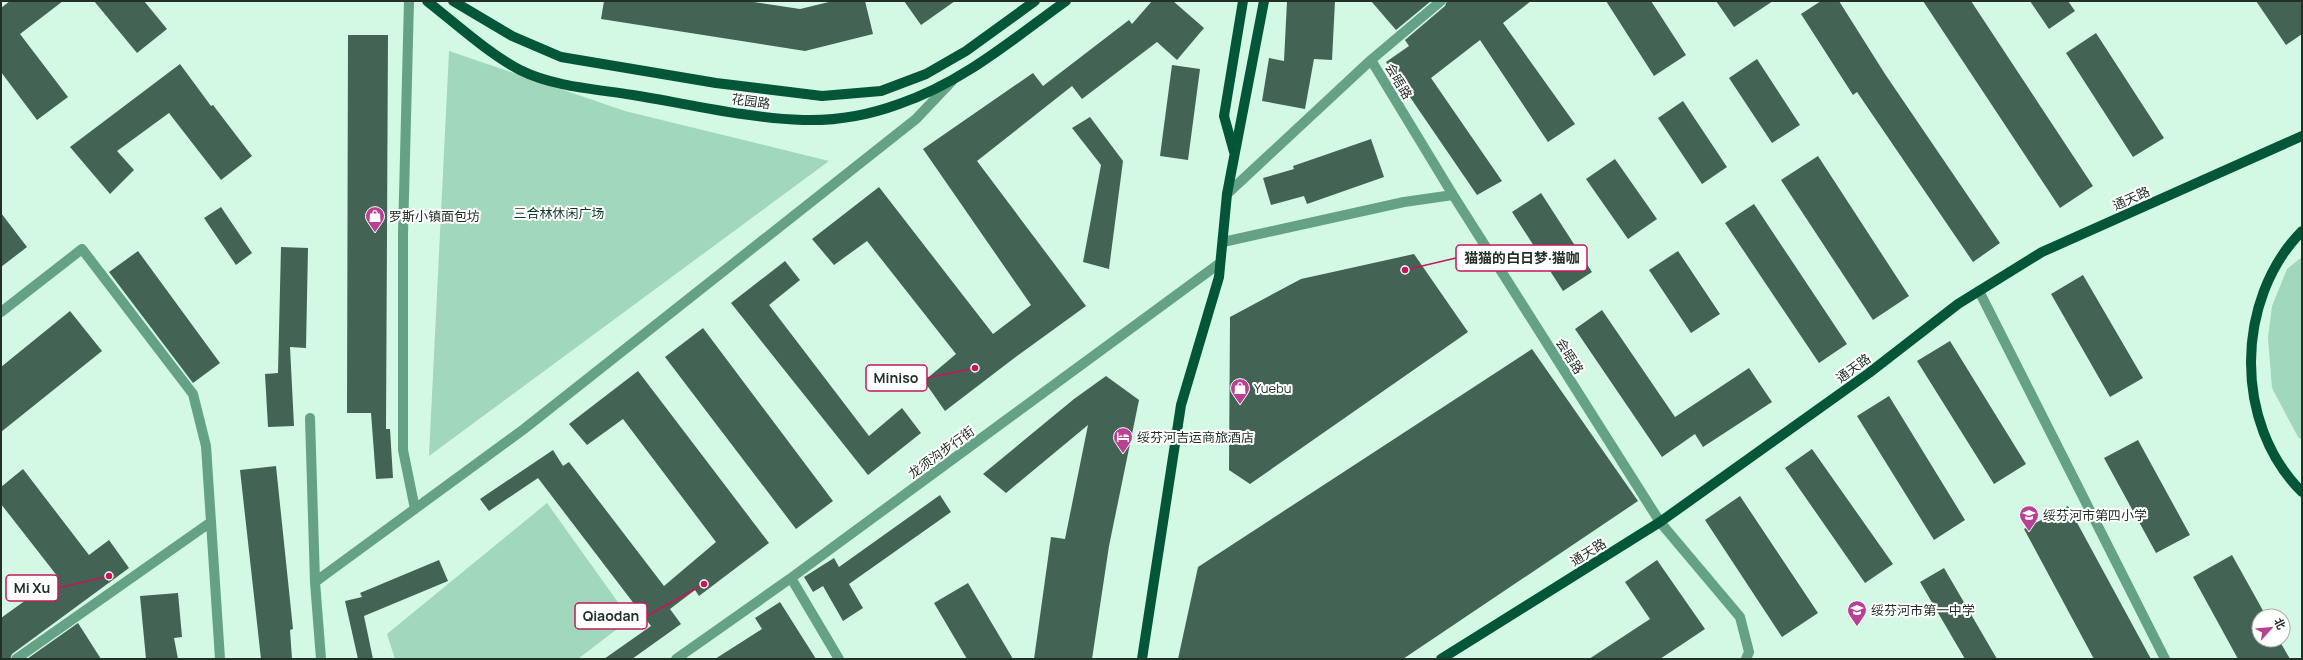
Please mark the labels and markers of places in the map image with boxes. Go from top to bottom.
shop icon: 罗斯小镇面包坊 [364,205,386,233]
place label: 罗斯小镇面包坊 [389,207,480,225]
callout: 猫猫的白日梦·猫咖 [1456,245,1587,271]
callout: Miniso [866,365,927,391]
shop icon: Yuebu [1229,377,1251,405]
place label: Yuebu [1254,379,1291,397]
hotel icon: 绥芬河吉运商旅酒店 [1112,426,1134,454]
place label: 绥芬河吉运商旅酒店 [1137,428,1254,446]
school or university icon: 绥芬河市第四小学 [2018,504,2040,532]
place label: 绥芬河市第四小学 [2043,506,2147,524]
callout: Mi Xu [6,575,58,601]
school or university icon: 绥芬河市第一中学 [1846,599,1868,627]
place label: 绥芬河市第一中学 [1871,601,1975,619]
callout: Qiaodan [575,603,647,629]

